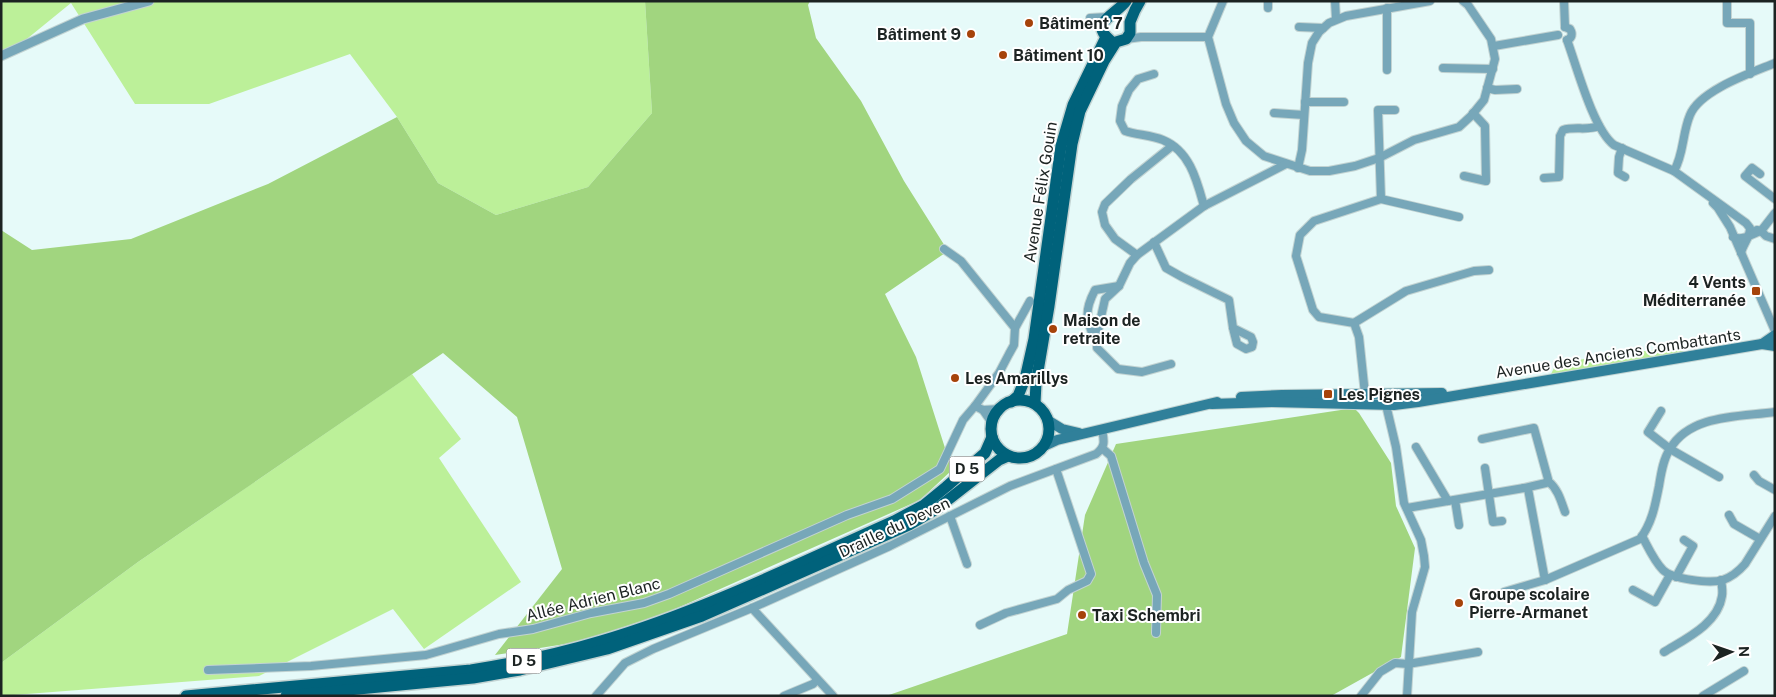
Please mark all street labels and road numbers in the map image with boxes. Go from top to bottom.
street label: Avenue Félix Gouin [1020,120,1061,264]
street label: Avenue des Anciens Combattants [1494,325,1742,382]
road number: D 5 [950,456,984,482]
street label: Draille du Deven [836,493,953,562]
street label: Allée Adrien Blanc [524,574,662,625]
road number: D 5 [506,648,542,674]

